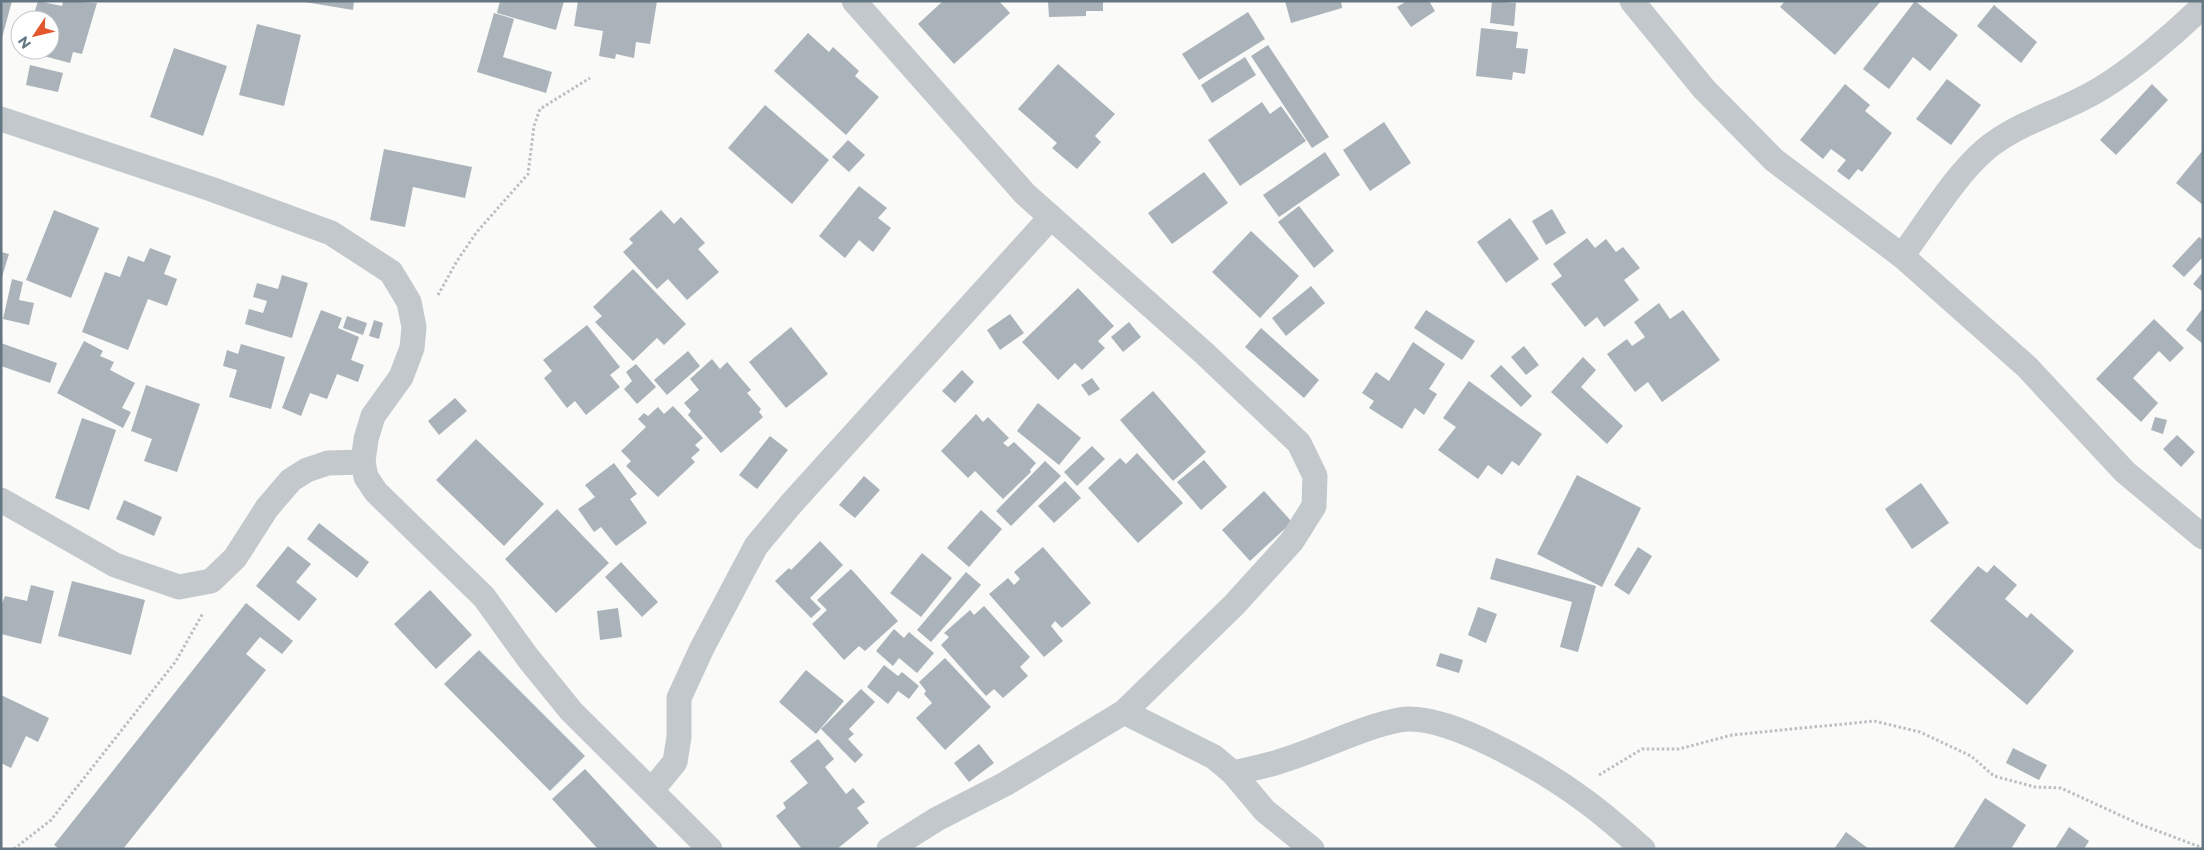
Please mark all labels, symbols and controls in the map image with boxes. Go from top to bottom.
north arrow [10,10,60,60]
text: N [14,33,35,52]

